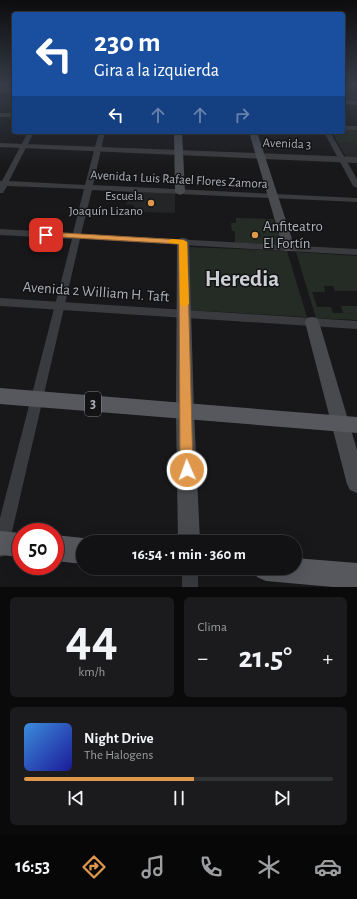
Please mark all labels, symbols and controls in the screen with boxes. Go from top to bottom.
icon: left [28,28,80,80]
text: 230 m [94,29,161,57]
text: Gira a la izquierda [94,62,219,80]
icon: left [105,104,127,126]
icon: ahead [147,104,169,126]
icon: ahead [189,104,211,126]
icon: right [231,104,253,126]
street label: Avenida 3 [262,137,312,151]
street label: Avenida 1 Luis Rafael Flores Zamora [90,169,268,191]
place label: Escuela Joaquín Lizano [69,190,143,218]
marker: Escuela Joaquín Lizano [146,198,156,208]
pin [29,218,63,252]
place label: Anfiteatro El Fortín [263,219,323,251]
icon: arrive [35,224,57,246]
marker: Anfiteatro El Fortín [250,230,260,240]
district label: Heredia [205,268,279,291]
street label: Avenida 2 William H. Taft [22,279,170,305]
road number: 3 [85,392,101,416]
position arrow [166,449,208,491]
speed limit sign: 50 [12,523,64,575]
text: 16:54 · 1 min · 360 m [132,547,246,562]
text: 44 [66,613,118,665]
text: Clima [198,621,227,634]
text: 21.5° [238,643,292,673]
text: − [198,647,208,669]
text: + [322,647,333,669]
text: km/h [78,666,105,679]
text: Night Drive [84,731,154,746]
text: The Halogens [84,749,153,762]
icon: previous [65,787,87,809]
icon: pause [168,787,190,809]
icon: next [271,787,293,809]
icon: directions [80,853,108,881]
icon: music [139,853,167,881]
icon: phone [197,853,225,881]
icon: climate [255,853,283,881]
icon: car [314,853,342,881]
text: 16:53 [15,858,50,876]

